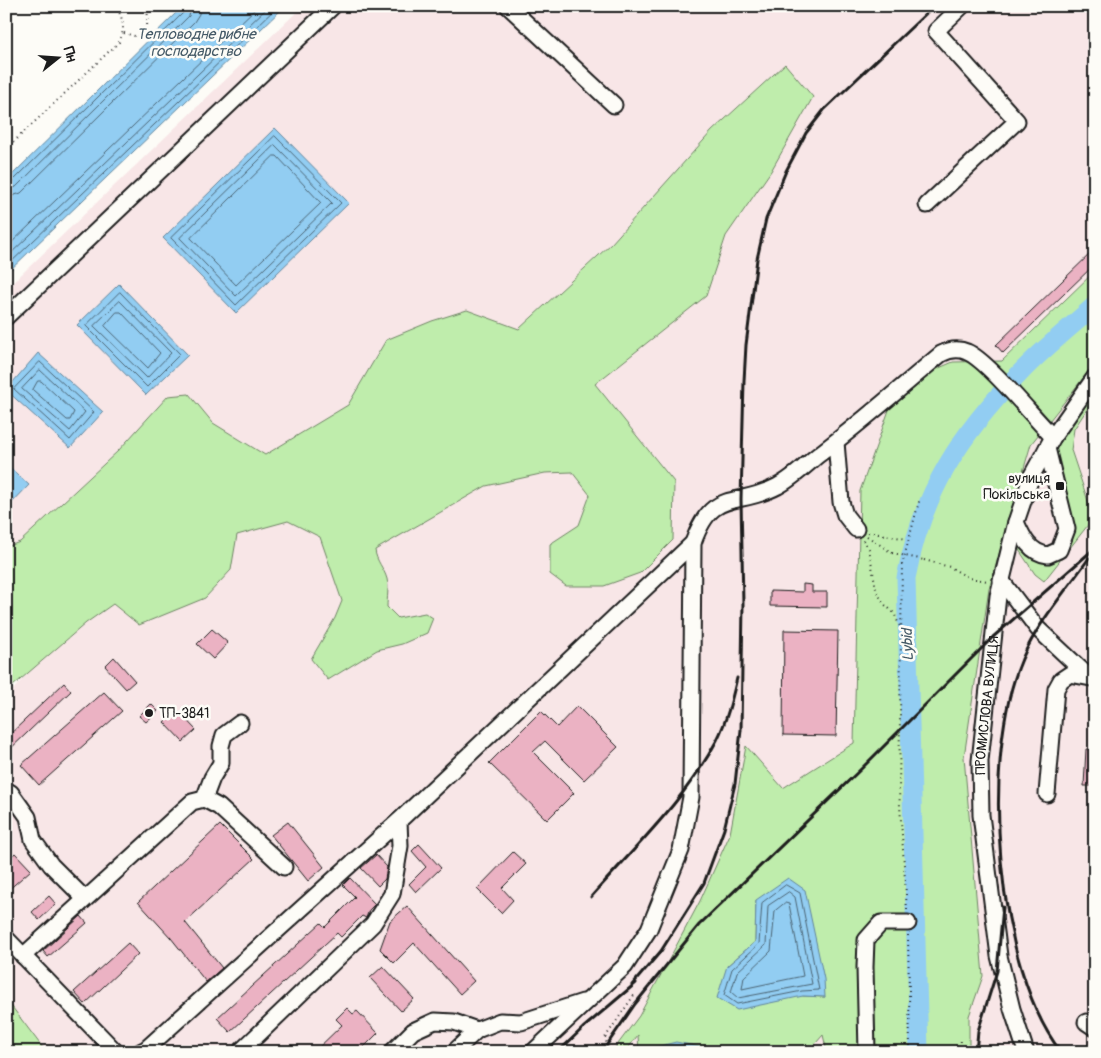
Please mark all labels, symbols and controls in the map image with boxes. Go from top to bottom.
water label: Тепловодне рибне господарство [136,25,257,61]
north arrow [32,32,82,82]
text: Пн [60,45,80,64]
place label: вулиця Покільська [983,470,1050,503]
marker: вулиця Покільська [1054,480,1066,492]
water label: Lybid [898,627,918,661]
street label: ПРОМИСЛОВА ВУЛИЦЯ [971,635,1002,775]
place label: ТП-3841 [159,705,210,722]
marker: ТП-3841 [143,707,155,719]

